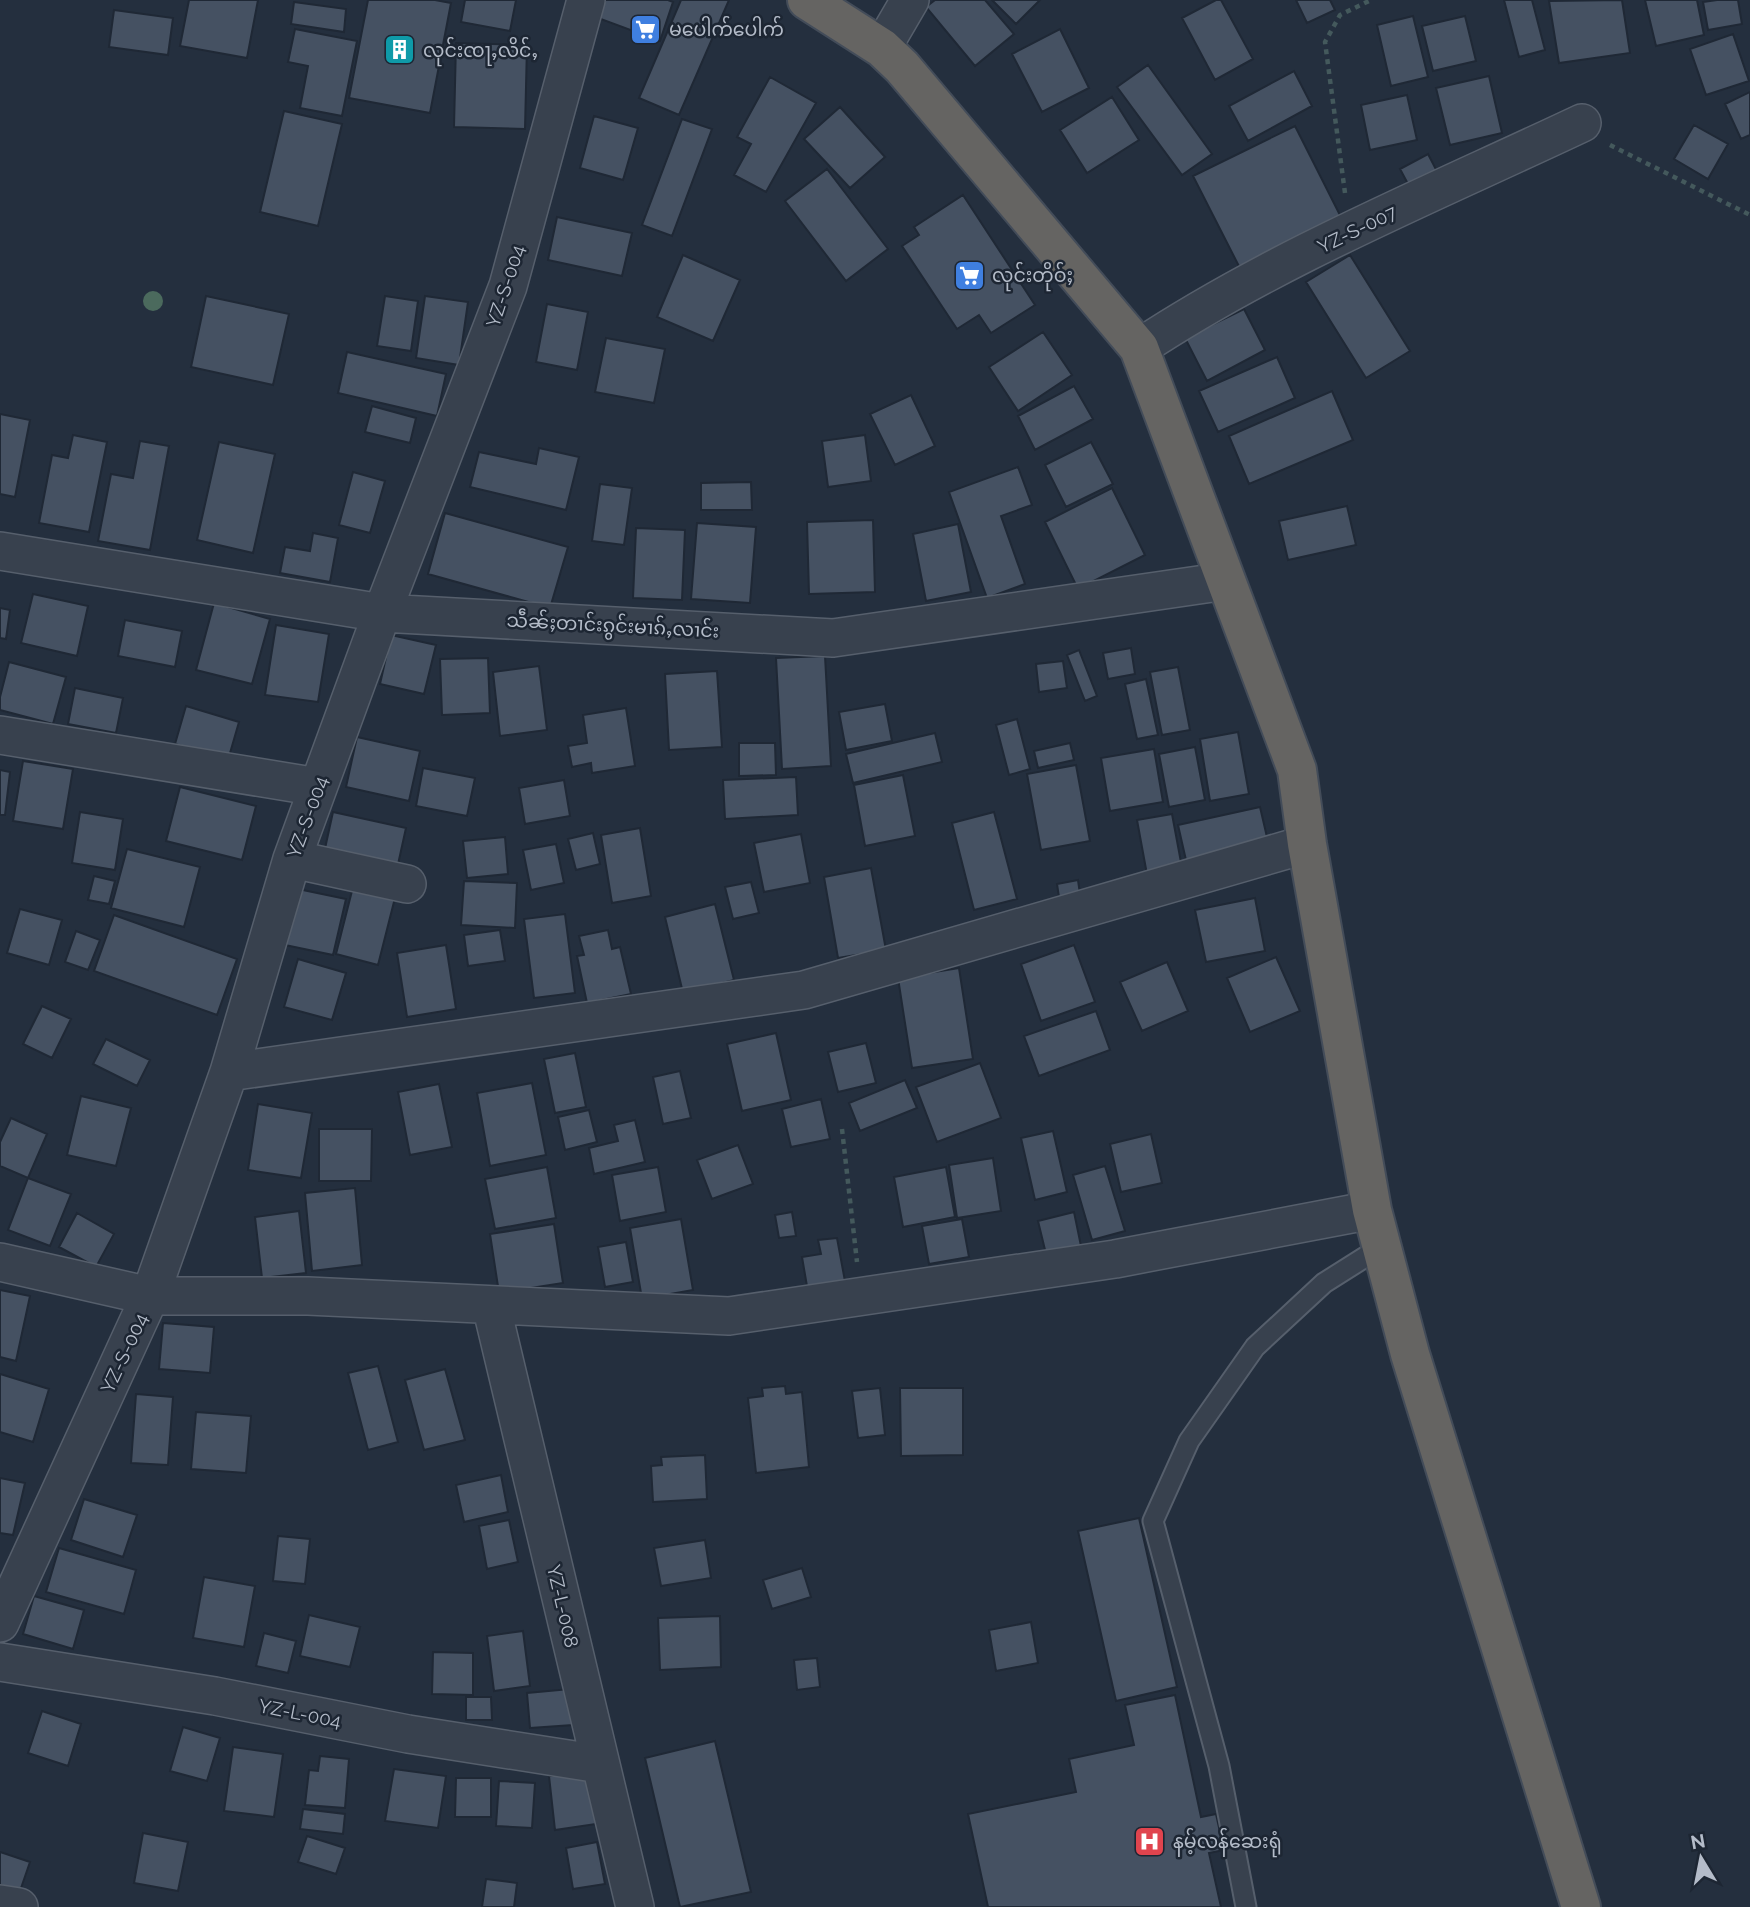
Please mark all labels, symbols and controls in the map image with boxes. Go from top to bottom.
supermarket icon: မပေါက်ပေါက် [629,12,663,46]
place label: မပေါက်ပေါက် [669,15,784,40]
building icon: လုင်းၸႃႇလိင်ႇ [383,33,417,67]
place label: လုင်းၸႃႇလိင်ႇ [423,36,538,67]
street label: YZ-S-007 [1314,200,1400,258]
street label: YZ-S-004 [481,242,529,330]
supermarket icon: လုင်းတိုဝ်ႈ [952,258,986,292]
place label: လုင်းတိုဝ်ႈ [992,261,1073,292]
street label: သဵၼ်ႈတၢင်းၵွင်းမၢၵ်ႇလၢင်း [506,605,720,647]
street label: YZ-S-004 [282,773,332,861]
street label: YZ-S-004 [96,1310,152,1396]
street label: YZ-L-008 [543,1562,583,1650]
street label: YZ-L-004 [257,1694,343,1732]
north arrow [1666,1823,1736,1893]
hospital icon: နမ့်လန်ဆေးရုံ [1133,1824,1167,1858]
place label: နမ့်လန်ဆေးရုံ [1173,1827,1282,1858]
text: N [1689,1829,1707,1853]

